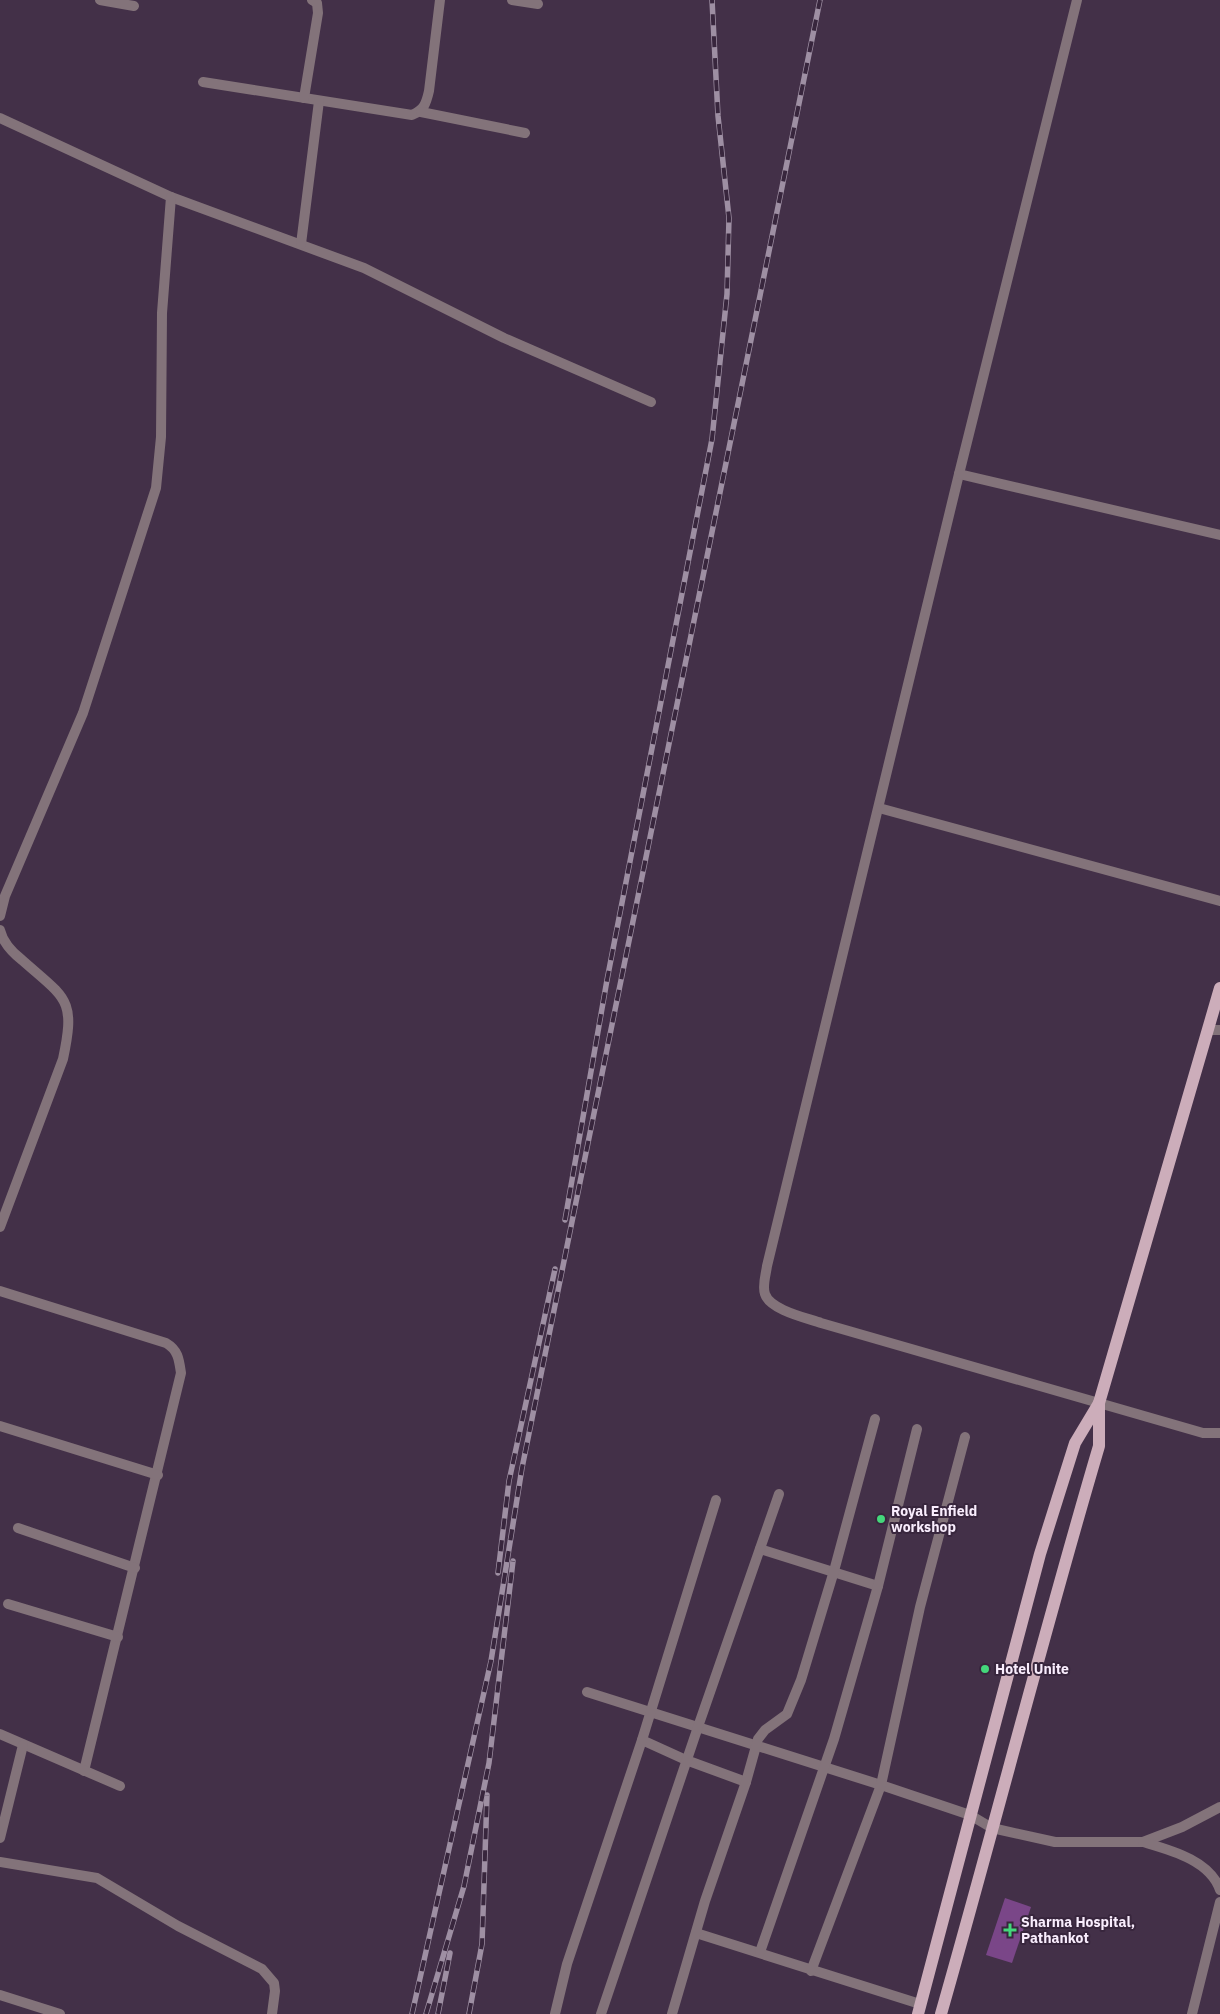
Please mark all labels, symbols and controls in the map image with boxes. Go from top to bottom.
place label: Royal Enfield workshop [891,1502,977,1536]
marker: Royal Enfield workshop [875,1513,887,1525]
place label: Hotel Unite [995,1660,1069,1678]
marker: Hotel Unite [979,1663,991,1675]
place label: Sharma Hospital, Pathankot [1021,1913,1135,1947]
marker: Sharma Hospital, Pathankot [1003,1923,1017,1937]

